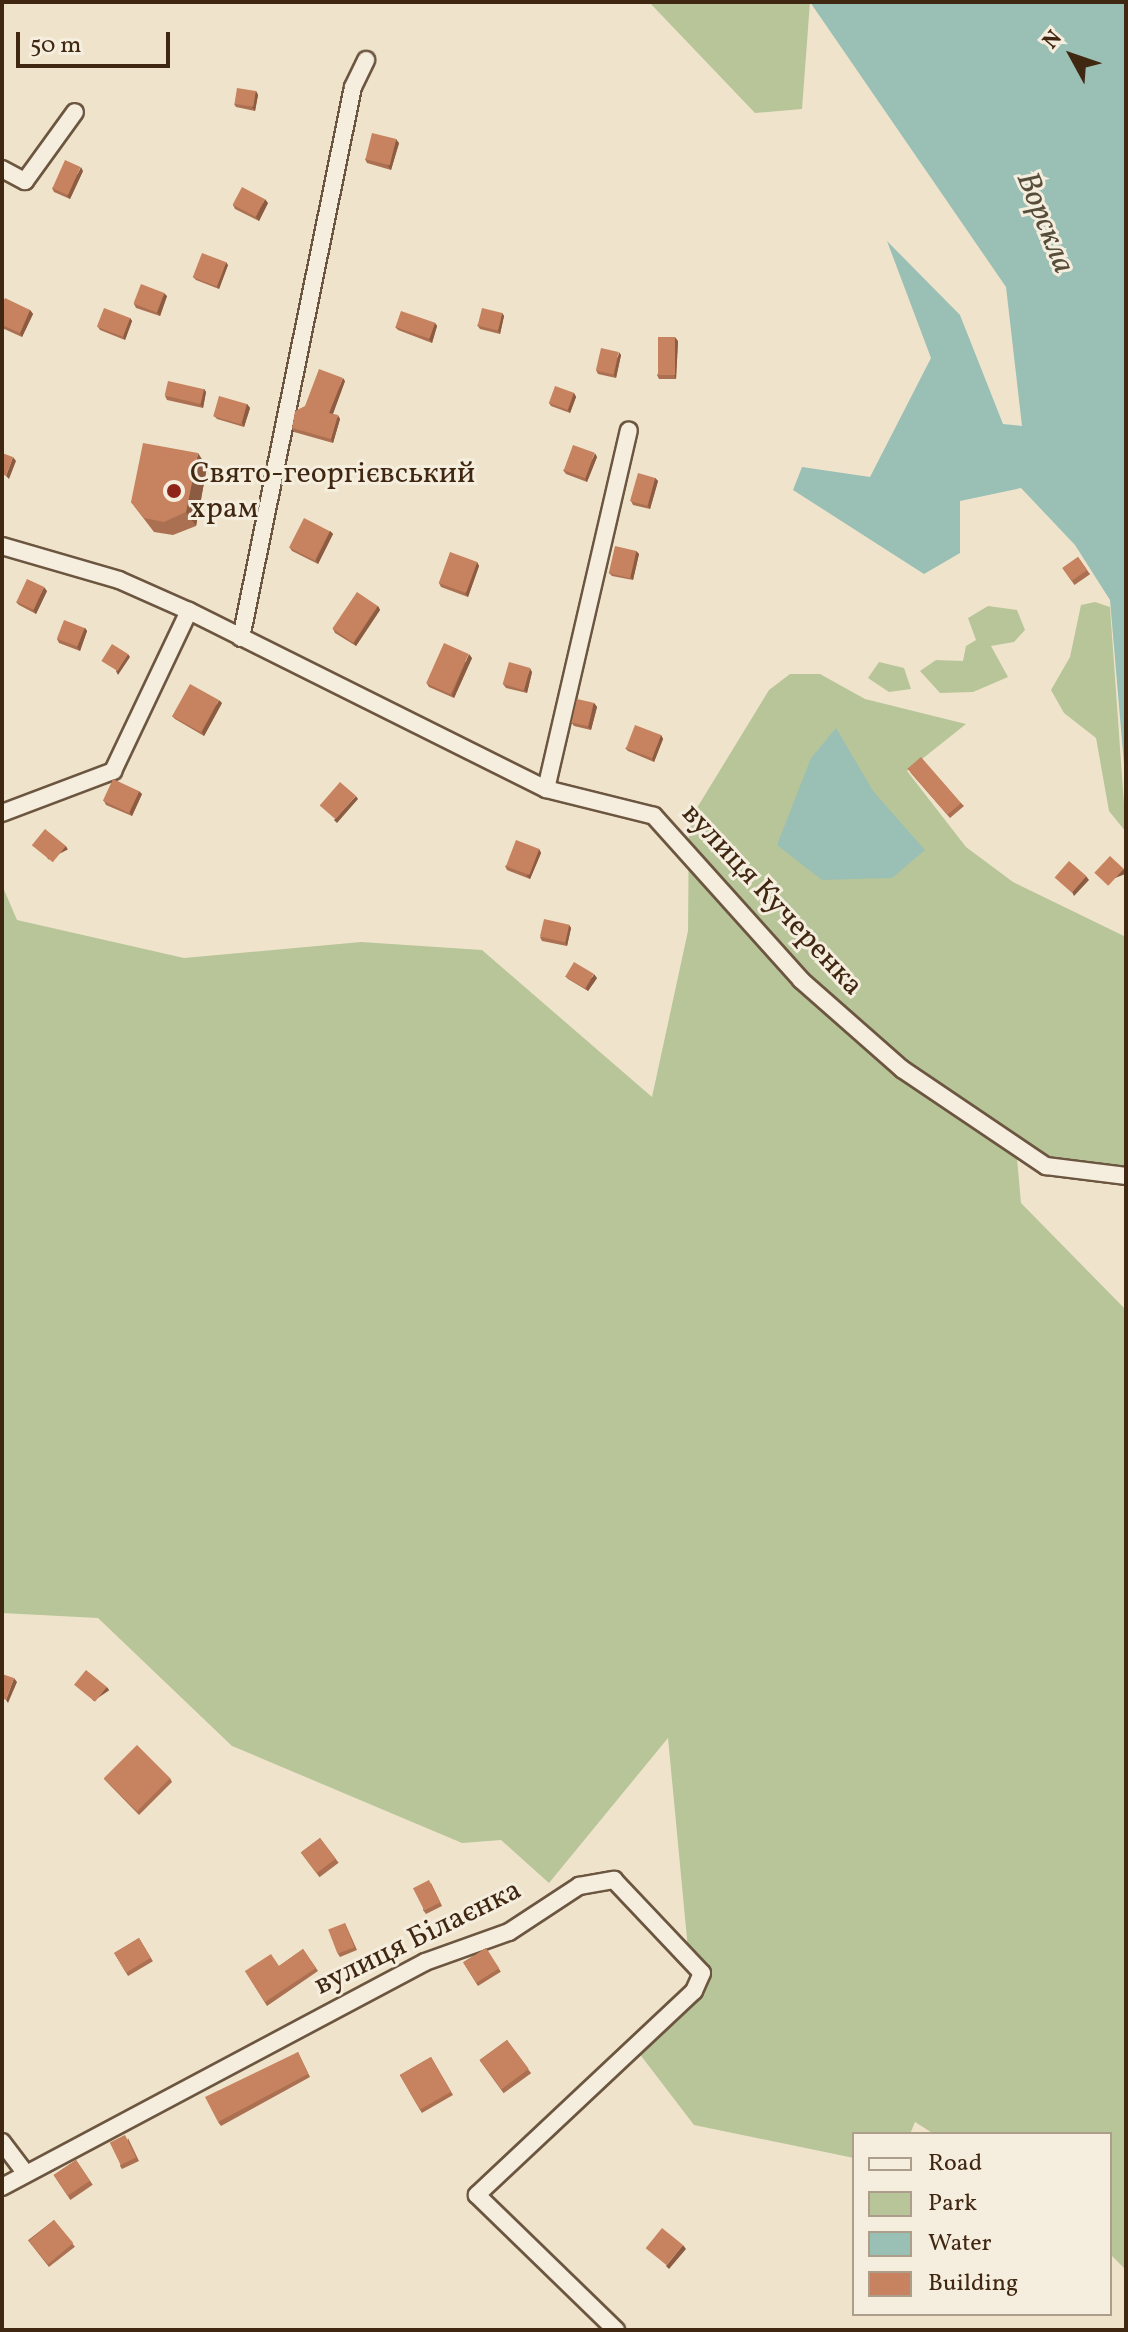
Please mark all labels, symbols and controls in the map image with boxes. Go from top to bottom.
scale bar [20,16,174,66]
north arrow [1032,16,1112,96]
text: N [1036,24,1070,56]
text: 50 m [30,29,82,63]
water label: Ворскла [1006,167,1082,279]
place label: Свято-георгієвський храм [190,456,475,526]
marker: Свято-георгієвський храм [165,482,183,500]
street label: вулиця Кучеренка [674,796,870,1004]
street label: вулиця Білаєнка [309,1872,527,2004]
legend [852,2132,1112,2316]
text: Road [928,2147,982,2181]
text: Park [928,2187,977,2221]
text: Water [928,2227,992,2261]
text: Building [928,2267,1018,2301]

